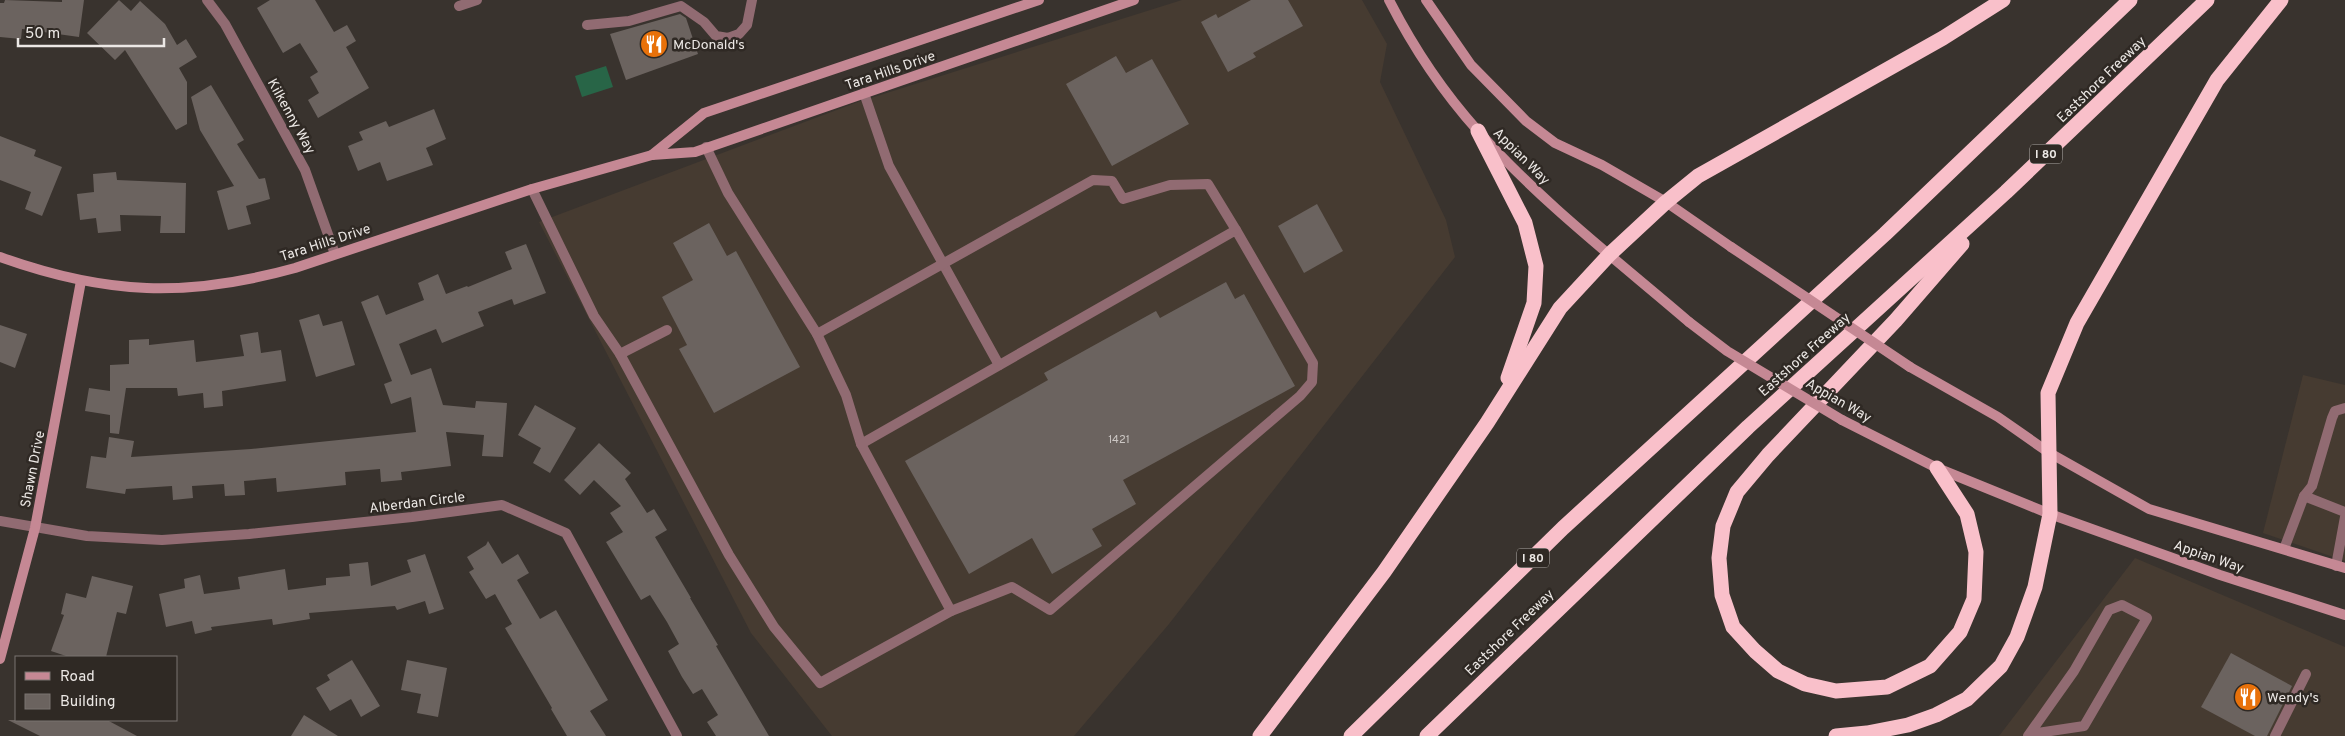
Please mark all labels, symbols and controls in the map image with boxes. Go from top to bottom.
scale bar [18,15,164,47]
text: 50 m [25,25,60,44]
restaurant icon: McDonald's [639,29,669,59]
street label: Eastshore Freeway [2054,33,2150,127]
place label: McDonald's [673,37,745,54]
street label: Tara Hills Drive [843,48,938,95]
street label: Kilkenny Way [263,76,318,157]
street label: Appian Way [1489,125,1553,189]
road number: I 80 [2030,144,2062,164]
street label: Tara Hills Drive [278,221,373,266]
street label: Eastshore Freeway [1756,310,1854,401]
street label: Appian Way [1802,376,1874,427]
street label: Shawn Drive [18,429,49,509]
house number: 1421 [1108,433,1130,447]
street label: Alberdan Circle [368,489,466,518]
street label: Appian Way [2171,537,2246,577]
road number: I 80 [1517,548,1549,568]
street label: Eastshore Freeway [1462,586,1558,680]
legend [15,656,178,721]
text: Road [60,668,95,687]
restaurant icon: Wendy's [2233,682,2263,712]
place label: Wendy's [2267,690,2319,707]
text: Building [60,693,115,712]

